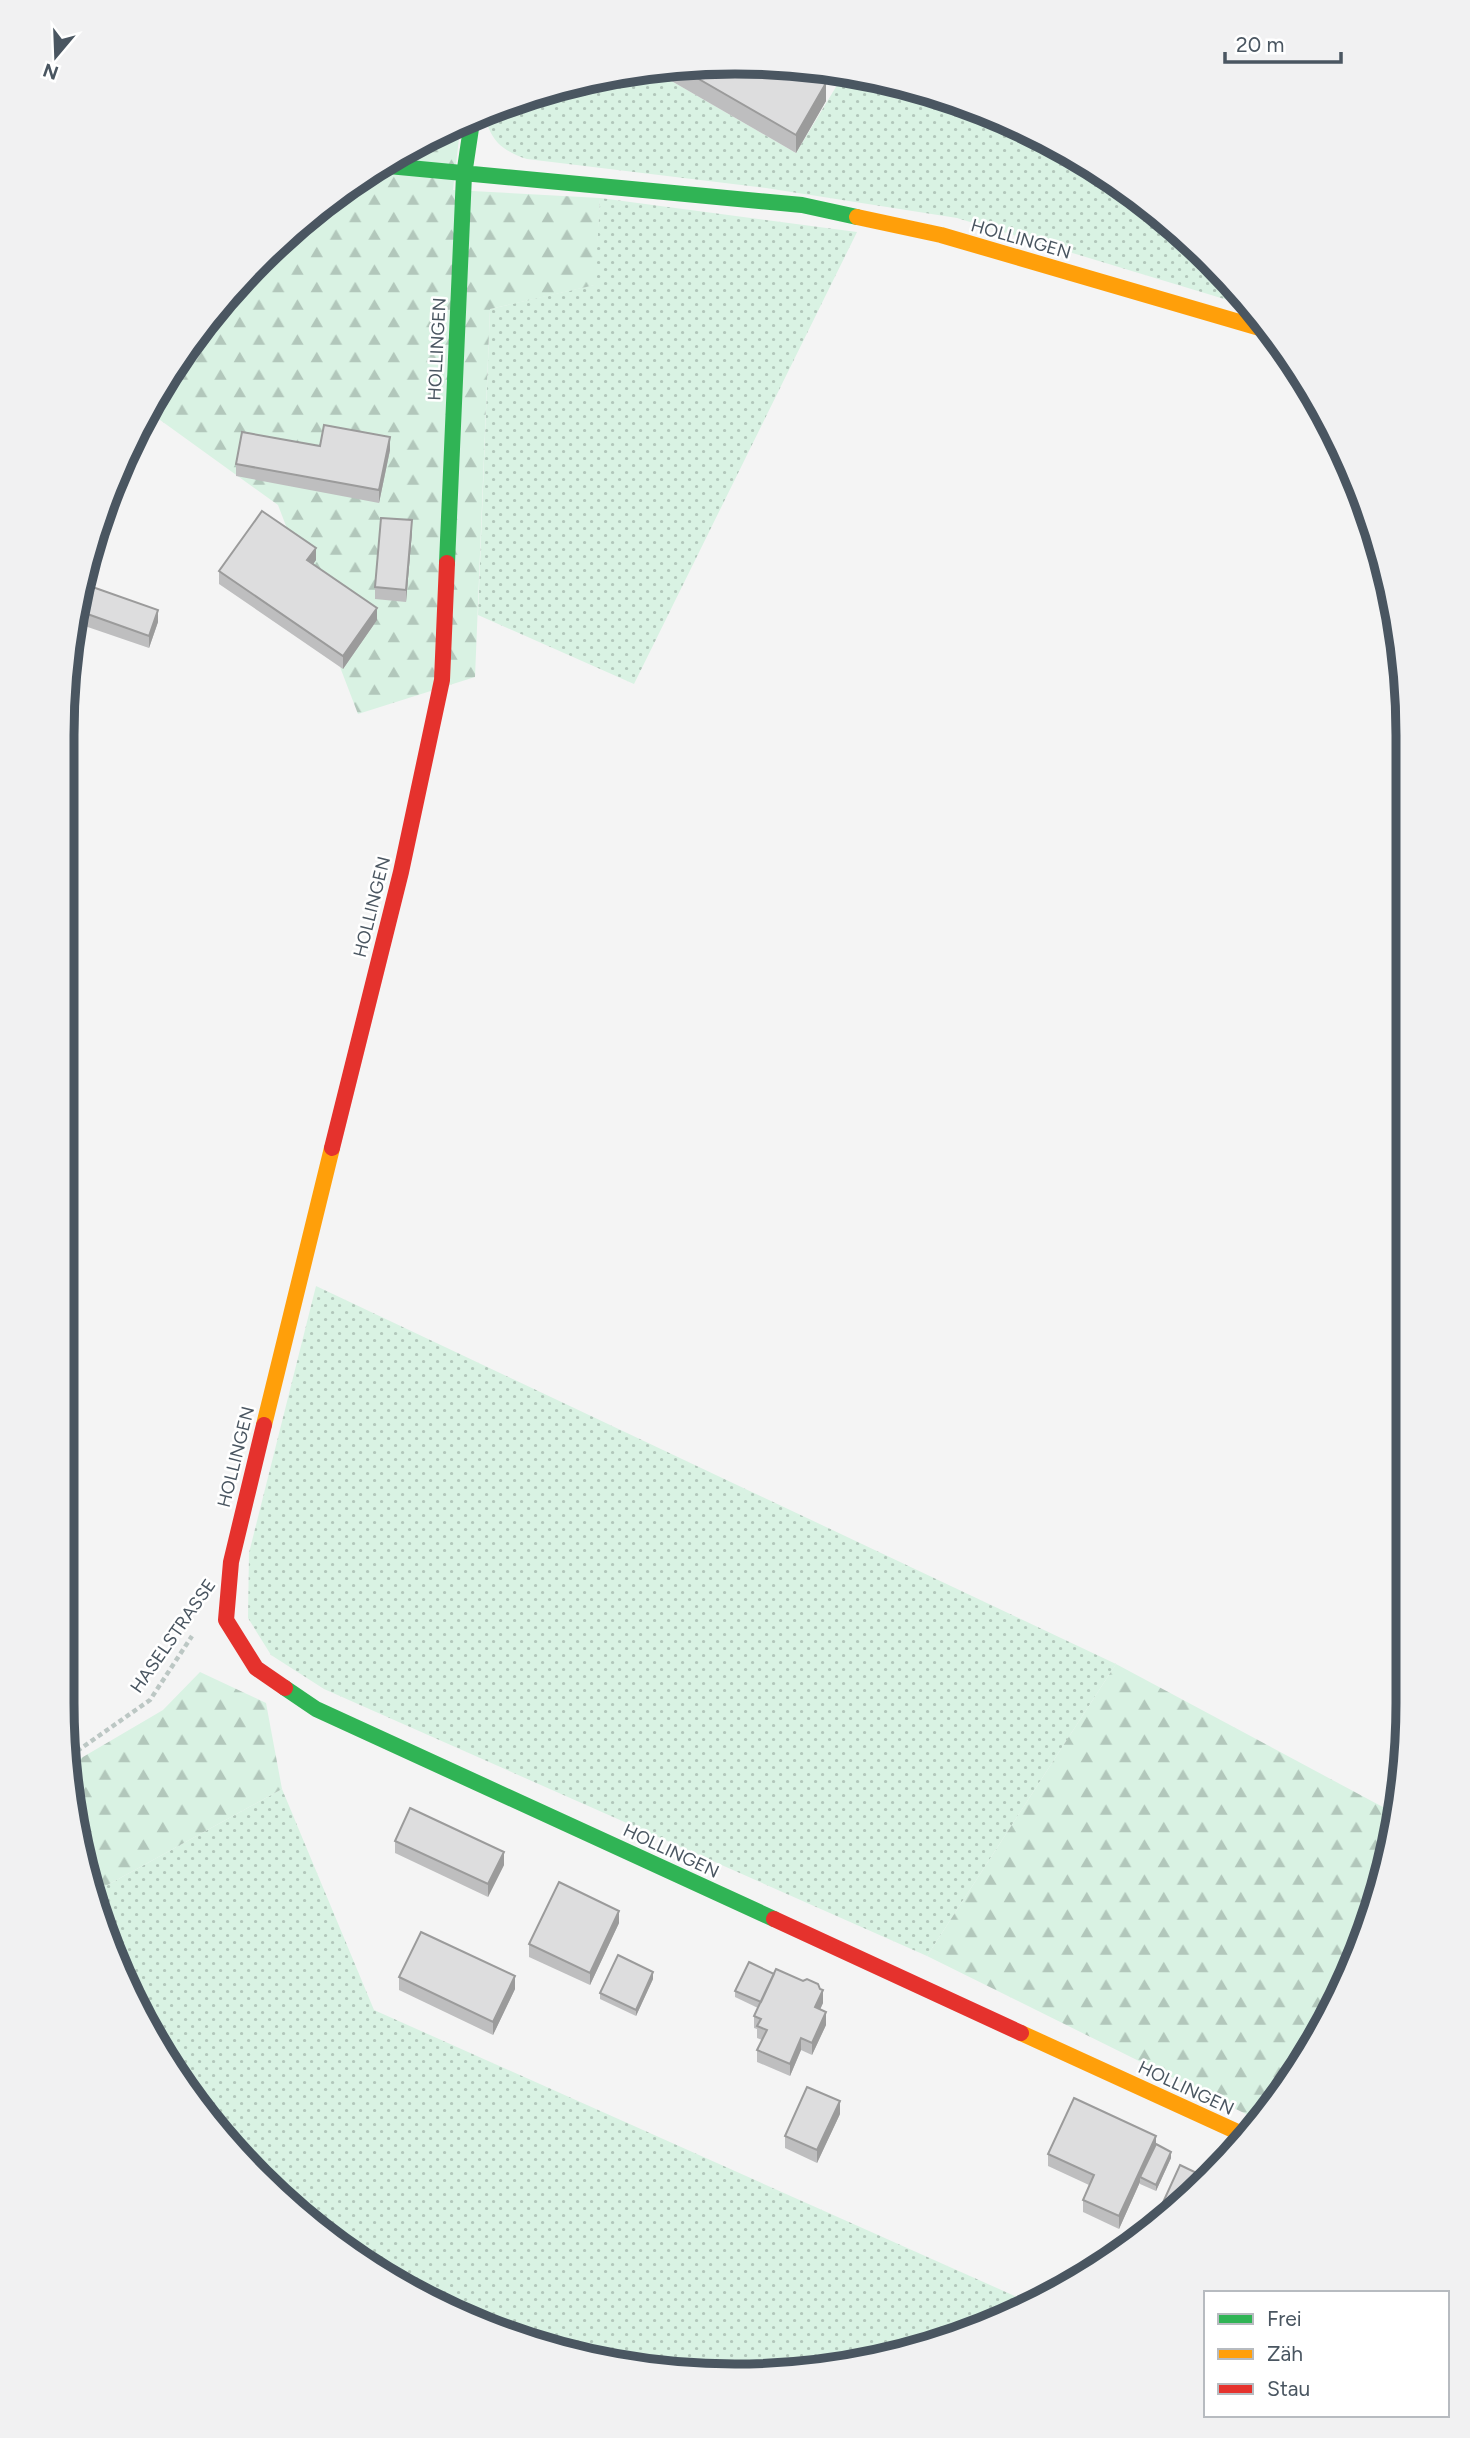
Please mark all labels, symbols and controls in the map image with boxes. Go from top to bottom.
north arrow [21,21,91,91]
scale bar [1225,21,1340,65]
text: 20 m [1236,32,1284,57]
text: N [40,58,61,85]
street label: HOLLINGEN [968,214,1074,264]
street label: HOLLINGEN [423,297,451,401]
street label: HOLLINGEN [349,854,395,960]
street label: HOLLINGEN [213,1404,259,1510]
street label: HASELSTRASSE [126,1575,220,1697]
street label: HOLLINGEN [620,1819,722,1883]
street label: HOLLINGEN [1135,2056,1237,2120]
legend [1204,2291,1449,2417]
text: Frei [1267,2306,1302,2331]
text: Zäh [1267,2341,1303,2366]
text: Stau [1267,2376,1310,2401]

